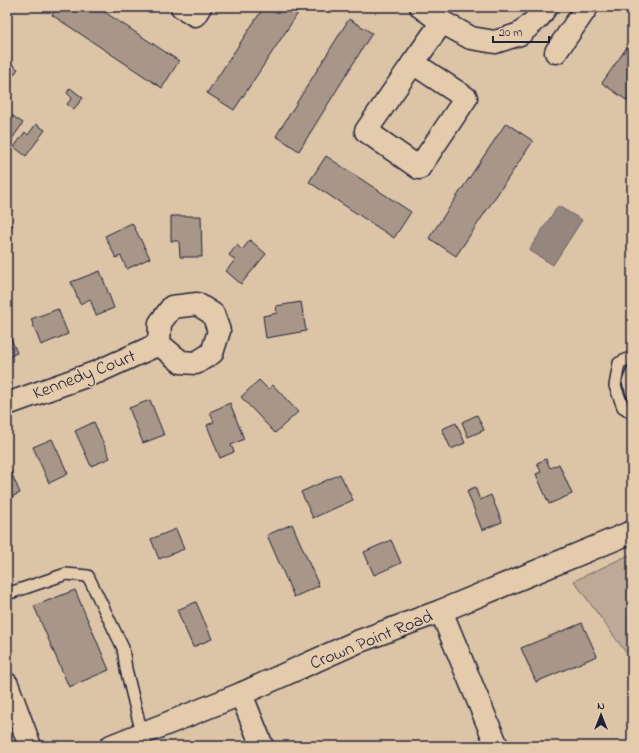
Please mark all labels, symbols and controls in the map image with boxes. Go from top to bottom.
scale bar [493,18,549,44]
text: 20 m [499,24,522,42]
street label: Kennedy Court [29,344,140,407]
street label: Crown Point Road [306,604,437,677]
north arrow [581,695,621,735]
text: N [597,698,605,714]

